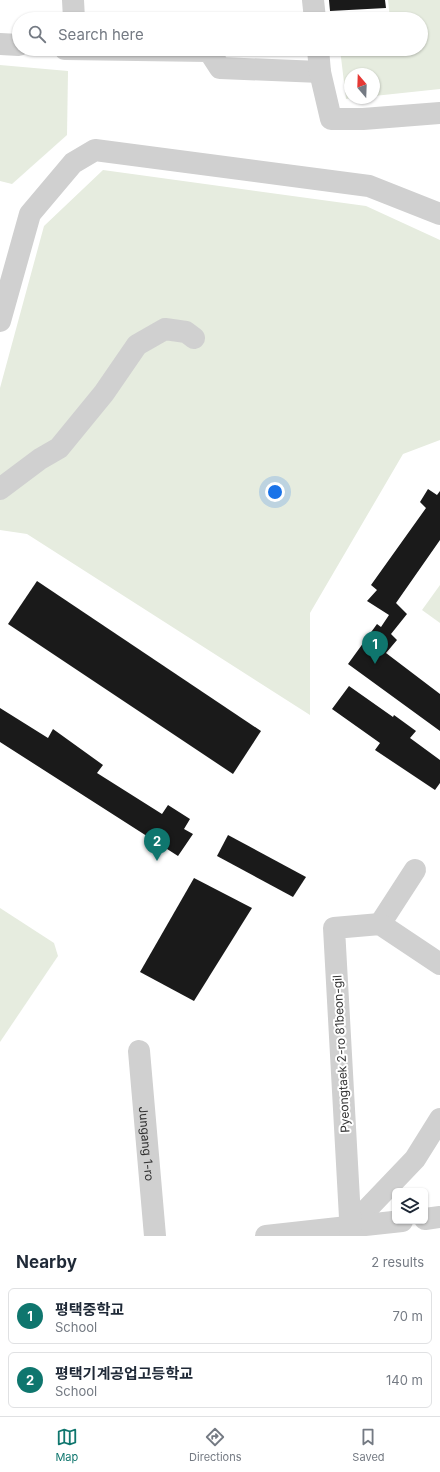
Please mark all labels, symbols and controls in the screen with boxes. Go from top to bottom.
search box [12,12,428,56]
icon: search [26,23,48,45]
text: Search here [58,25,144,44]
north arrow [344,68,380,104]
your location [265,482,285,502]
pin: 1 [362,631,388,664]
pin: 2 [144,828,170,861]
street label: Pyeongtaek 2-ro 81beon-gil [329,975,353,1133]
street label: Jungang 1-ro [136,1106,158,1182]
map controls [392,1188,428,1224]
button: layers [392,1188,428,1224]
text: Nearby [16,1252,77,1272]
text: 2 results [371,1254,424,1270]
text: 평택중학교 [55,1300,124,1319]
text: 1 [27,1308,33,1324]
text: 70 m [393,1308,423,1324]
text: School [55,1319,97,1335]
text: 평택기계공업고등학교 [55,1364,193,1383]
text: 2 [26,1372,34,1388]
text: 140 m [386,1372,423,1388]
text: School [55,1383,97,1399]
tab: Map [55,1426,78,1464]
tab: Directions [189,1426,242,1464]
tab: Saved [352,1426,385,1464]

